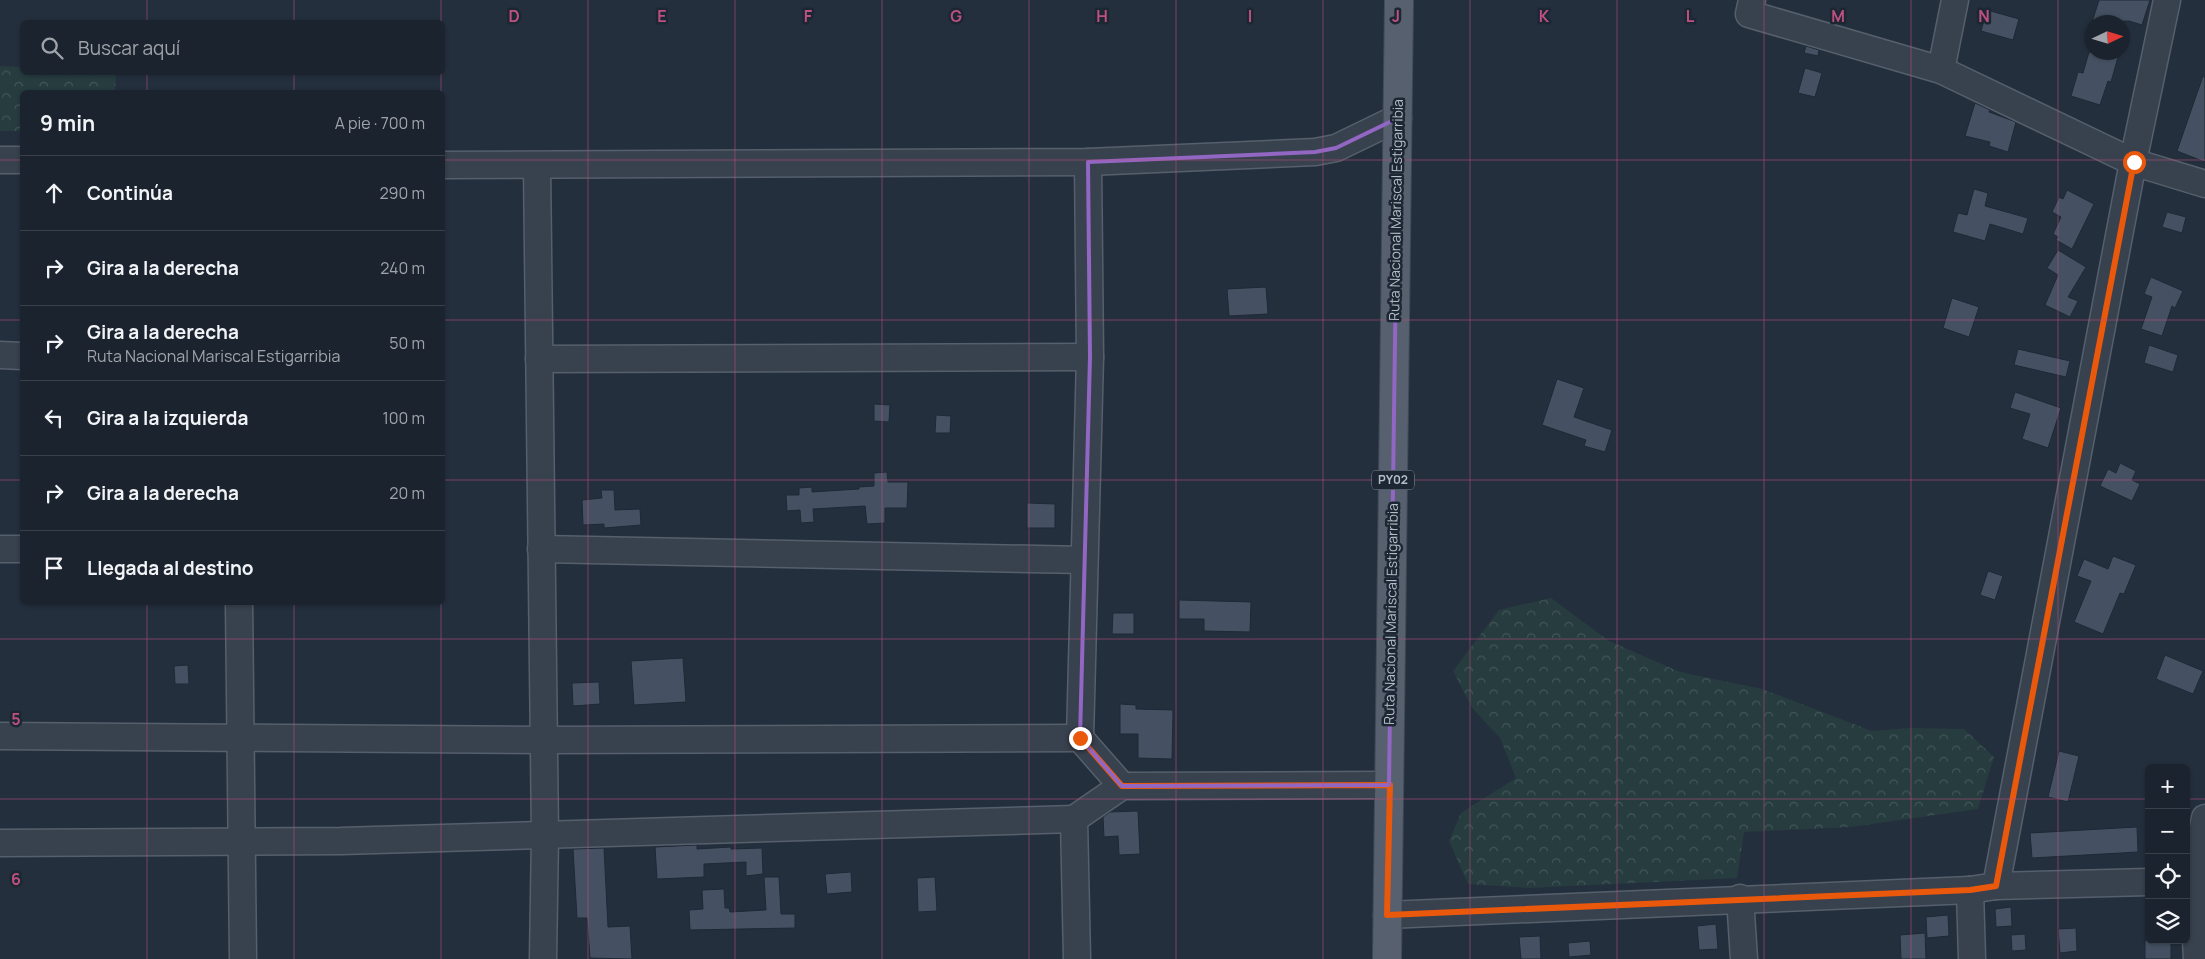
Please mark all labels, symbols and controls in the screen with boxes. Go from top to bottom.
text: D [508,5,520,27]
text: E [657,5,667,27]
text: F [804,5,813,27]
text: G [950,5,962,27]
text: H [1096,5,1108,27]
text: I [1248,5,1252,27]
text: J [1392,5,1400,27]
text: K [1539,5,1550,27]
text: L [1686,5,1695,27]
text: M [1831,5,1845,27]
text: N [1978,5,1990,27]
north arrow [2085,15,2130,60]
search box [20,20,445,75]
icon: search [38,34,66,62]
text: Buscar aquí [78,35,180,61]
street label: Ruta Nacional Mariscal Estigarribia [1384,99,1407,321]
text: 9 min [40,109,95,137]
text: A pie · 700 m [335,112,425,134]
route start [2123,151,2146,174]
icon: ahead [40,179,68,207]
text: Continúa [87,180,173,206]
text: 290 m [379,182,425,204]
icon: right [40,254,68,282]
text: Gira a la derecha [87,255,239,281]
text: 240 m [380,257,425,279]
text: Gira a la derecha [87,319,239,345]
icon: right [40,329,68,357]
text: 50 m [389,332,425,354]
text: Ruta Nacional Mariscal Estigarribia [87,345,340,367]
icon: left [40,404,68,432]
text: Gira a la izquierda [87,405,248,431]
text: 100 m [382,407,425,429]
road number: PY02 [1372,470,1414,490]
icon: right [40,479,68,507]
text: Gira a la derecha [87,480,239,506]
text: 20 m [389,482,425,504]
street label: Ruta Nacional Mariscal Estigarribia [1379,503,1402,725]
icon: arrive [40,554,68,582]
text: Llegada al destino [87,555,254,581]
text: 5 [11,708,21,730]
route end [1069,727,1092,750]
map controls [2145,764,2190,944]
button: + [2145,764,2190,809]
button: − [2145,809,2190,854]
button: locate [2145,854,2190,899]
text: 6 [11,868,21,890]
button: layers [2145,899,2190,944]

